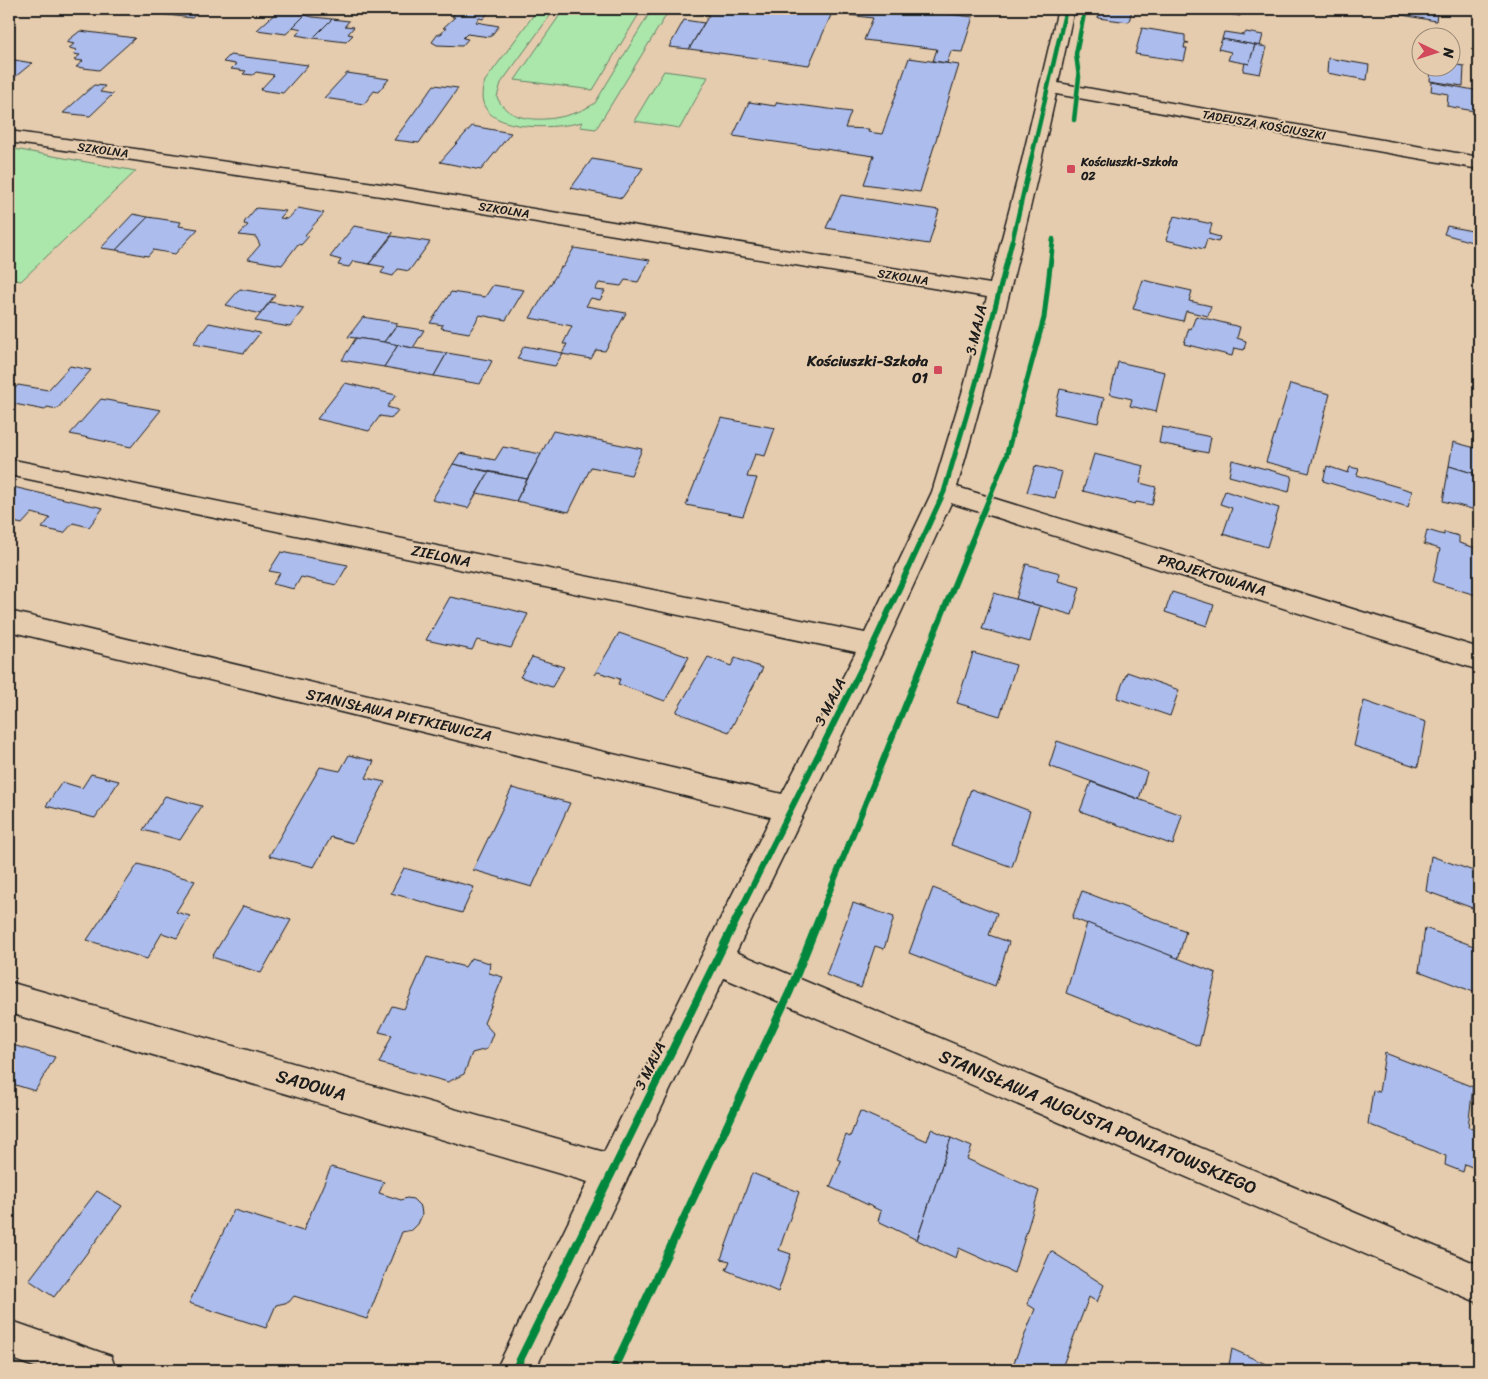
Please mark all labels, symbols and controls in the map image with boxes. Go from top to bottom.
north arrow [1410,28,1460,78]
text: N [1436,46,1461,59]
street label: TADEUSZA KOŚCIUSZKI [1200,103,1328,147]
street label: SZKOLNA [76,136,130,164]
place label: Kościuszki-Szkoła 02 [1080,151,1179,187]
marker: Kościuszki-Szkoła 02 [1065,163,1077,175]
street label: SZKOLNA [477,195,531,225]
street label: SZKOLNA [876,262,930,292]
street label: 3 MAJA [958,302,994,358]
place label: Kościuszki-Szkoła 01 [806,348,929,391]
marker: Kościuszki-Szkoła 01 [932,364,944,376]
street label: ZIELONA [409,537,473,575]
street label: PROJEKTOWANA [1155,546,1269,604]
street label: 3 MAJA [807,673,853,731]
street label: STANISŁAWA PIETKIEWICZA [304,681,494,749]
street label: 3 MAJA [627,1037,673,1095]
street label: STANISŁAWA AUGUSTA PONIATOWSKIEGO [934,1040,1262,1204]
street label: SADOWA [272,1060,350,1110]

